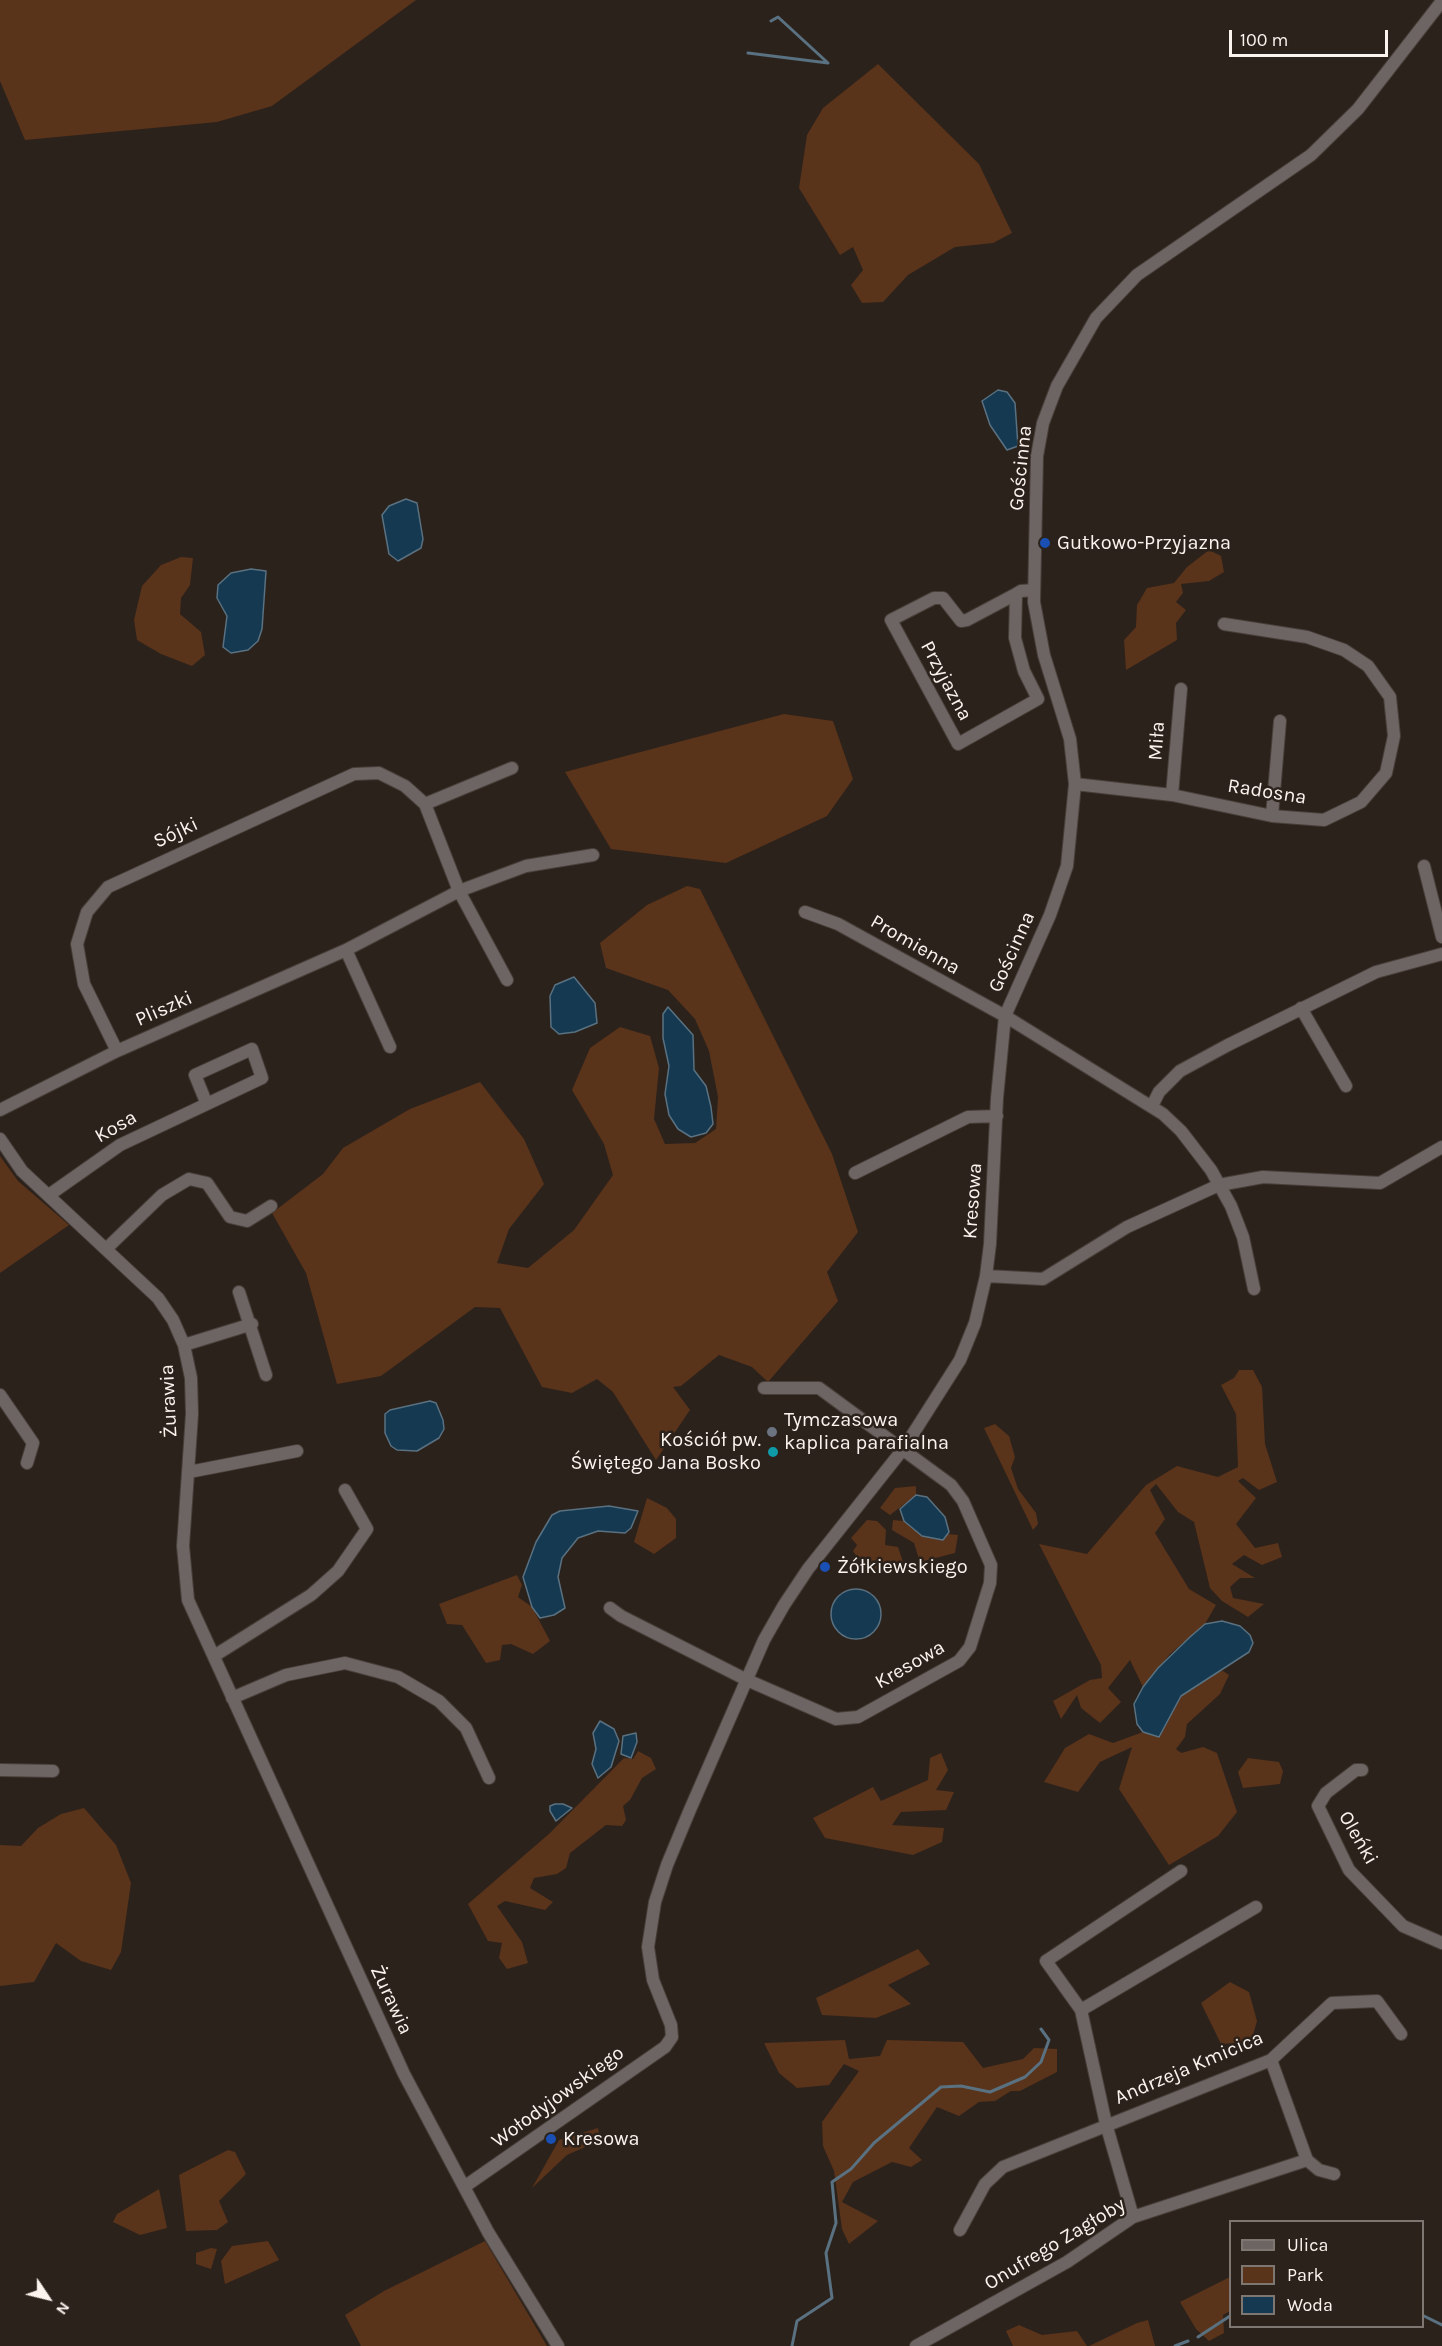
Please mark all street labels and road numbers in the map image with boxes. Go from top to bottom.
street label: Gościnna [1005,424,1037,512]
street label: Przyjazna [915,637,977,725]
street label: Miła [1144,720,1170,762]
street label: Radosna [1226,774,1308,810]
street label: Sójki [150,812,202,854]
street label: Gościnna [984,908,1040,996]
street label: Promienna [866,910,964,980]
street label: Pliszki [132,986,196,1032]
street label: Kosa [91,1105,141,1149]
street label: Kresowa [958,1162,988,1240]
street label: Żurawia [155,1364,183,1438]
street label: Kresowa [871,1635,949,1695]
street label: Oleńki [1333,1807,1383,1869]
street label: Żurawia [365,1962,417,2038]
street label: Andrzeja Kmicica [1111,2026,1267,2110]
street label: Wołodyjowskiego [487,2041,629,2153]
street label: Onufrego Zagłoby [980,2192,1130,2296]

